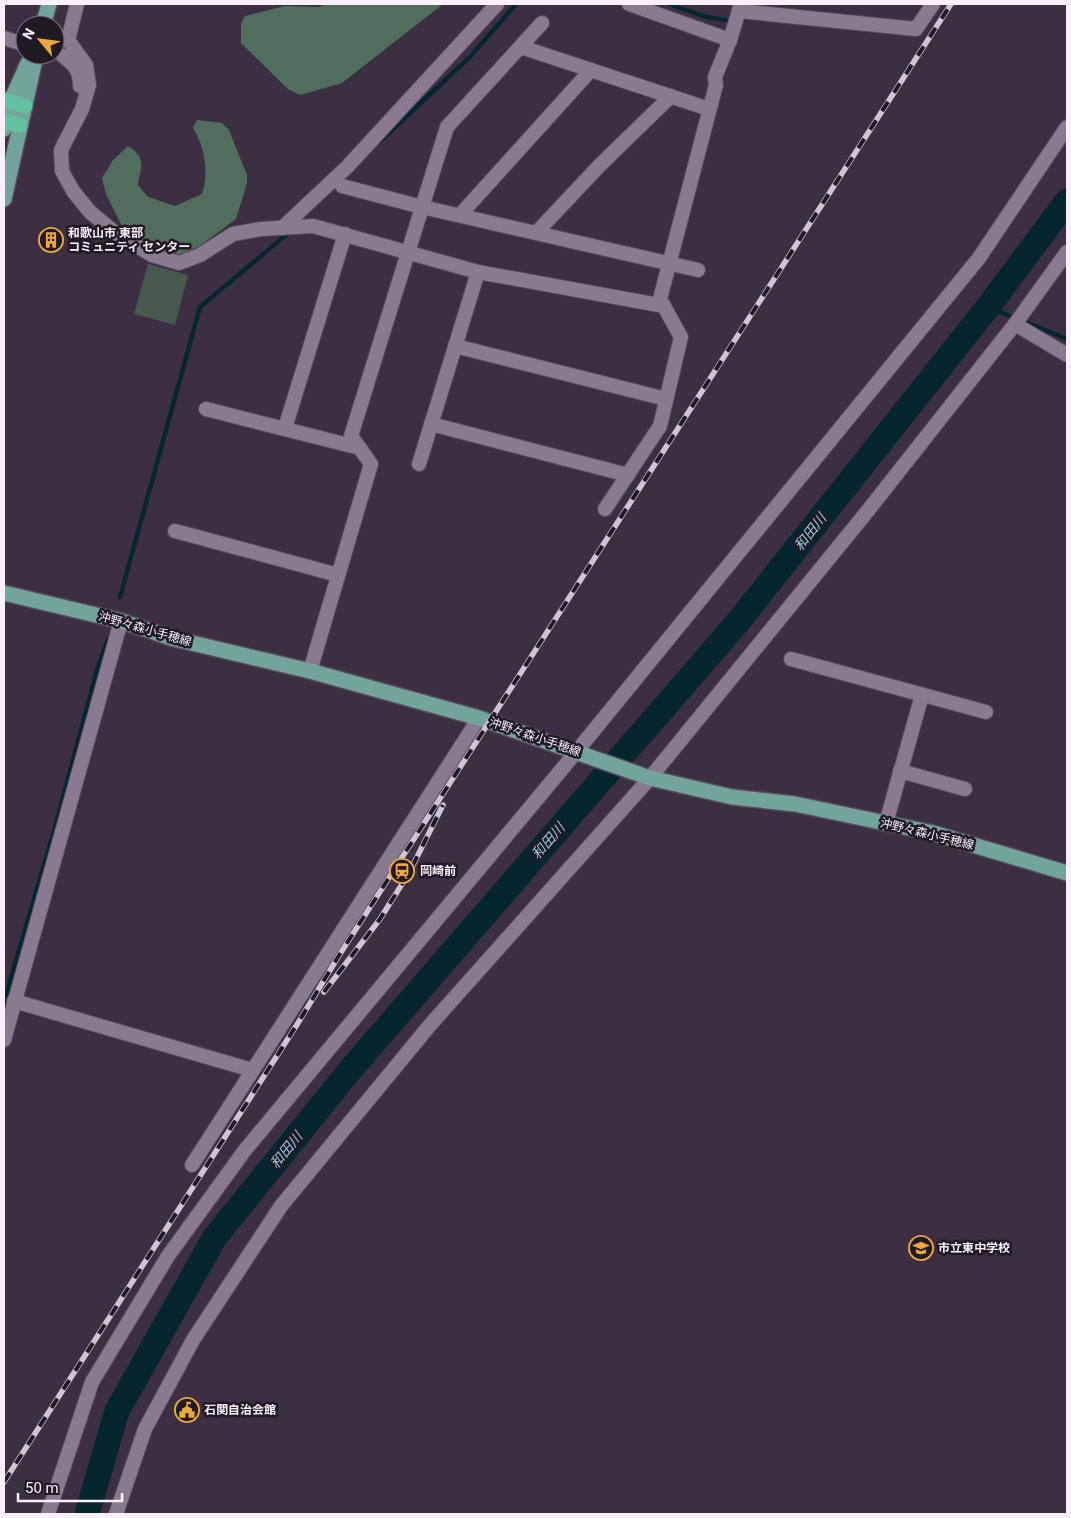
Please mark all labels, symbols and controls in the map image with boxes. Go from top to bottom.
north arrow [15,15,65,65]
text: N [19,25,38,42]
place label: 和歌山市 東部 コミュニティ センター [68,226,190,254]
building icon: 和歌山市 東部 コミュニティ センター [38,227,64,253]
water label: 和田川 [791,509,830,553]
street label: 沖野々森小手穂線 [97,609,193,649]
street label: 沖野々森小手穂線 [487,715,583,759]
street label: 沖野々森小手穂線 [879,816,975,852]
water label: 和田川 [528,818,569,862]
station icon: 岡崎前 [389,858,415,884]
place label: 岡崎前 [420,864,456,878]
water label: 和田川 [267,1127,307,1171]
school or university icon: 市立東中学校 [908,1235,934,1261]
place label: 市立東中学校 [938,1241,1010,1255]
public building icon: 石関自治会館 [174,1397,200,1423]
place label: 石関自治会館 [204,1403,276,1417]
scale bar [18,1470,121,1502]
text: 50 m [25,1479,59,1497]

